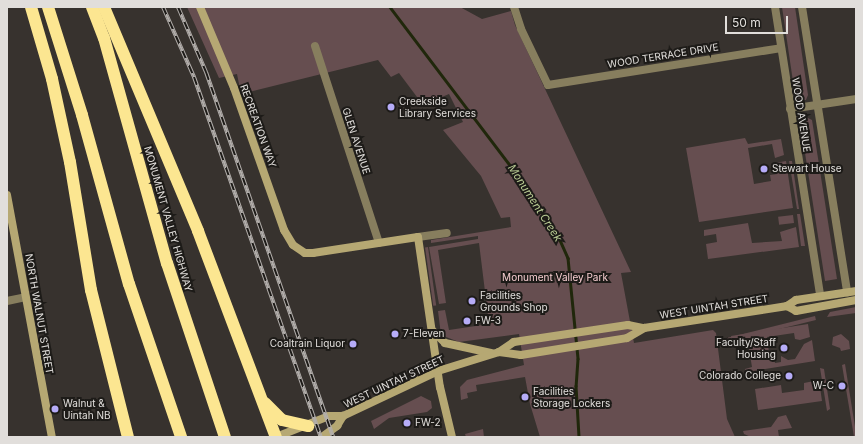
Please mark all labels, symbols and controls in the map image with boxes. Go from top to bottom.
scale bar [727,8,790,34]
text: 50 m [732,15,761,30]
street label: WOOD TERRACE DRIVE [607,41,719,71]
street label: WOOD AVENUE [789,77,813,153]
street label: RECREATION WAY [237,83,279,169]
place label: Creekside Library Services [399,95,476,118]
marker: Creekside Library Services [386,102,396,112]
street label: GLEN AVENUE [340,106,372,176]
street label: MONUMENT VALLEY HIGHWAY [141,145,195,293]
water label: Monument Creek [505,162,565,244]
place label: Stewart House [772,163,841,175]
marker: Stewart House [759,164,769,174]
street label: NORTH WALNUT STREET [22,253,56,375]
park label: Monument Valley Park [502,272,608,284]
place label: Facilities Grounds Shop [480,289,548,312]
street label: WEST UINTAH STREET [659,292,769,322]
marker: Facilities Grounds Shop [467,296,477,306]
place label: FW-3 [475,315,501,327]
marker: FW-3 [462,316,472,326]
place label: 7-Eleven [403,328,444,340]
marker: 7-Eleven [390,329,400,339]
place label: Faculty/Staff Housing [716,336,776,360]
place label: Coaltrain Liquor [270,338,345,350]
marker: Coaltrain Liquor [348,339,358,349]
marker: Faculty/Staff Housing [779,343,789,353]
street label: WEST UINTAH STREET [342,353,446,411]
place label: Colorado College [699,370,781,382]
marker: Colorado College [784,371,794,381]
place label: W-C [813,380,834,392]
marker: W-C [837,381,847,391]
place label: Facilities Storage Lockers [533,385,610,408]
marker: Facilities Storage Lockers [520,392,530,402]
place label: Walnut & Uintah NB [63,397,111,420]
marker: Walnut & Uintah NB [50,404,60,414]
place label: FW-2 [415,417,441,429]
marker: FW-2 [402,418,412,428]

